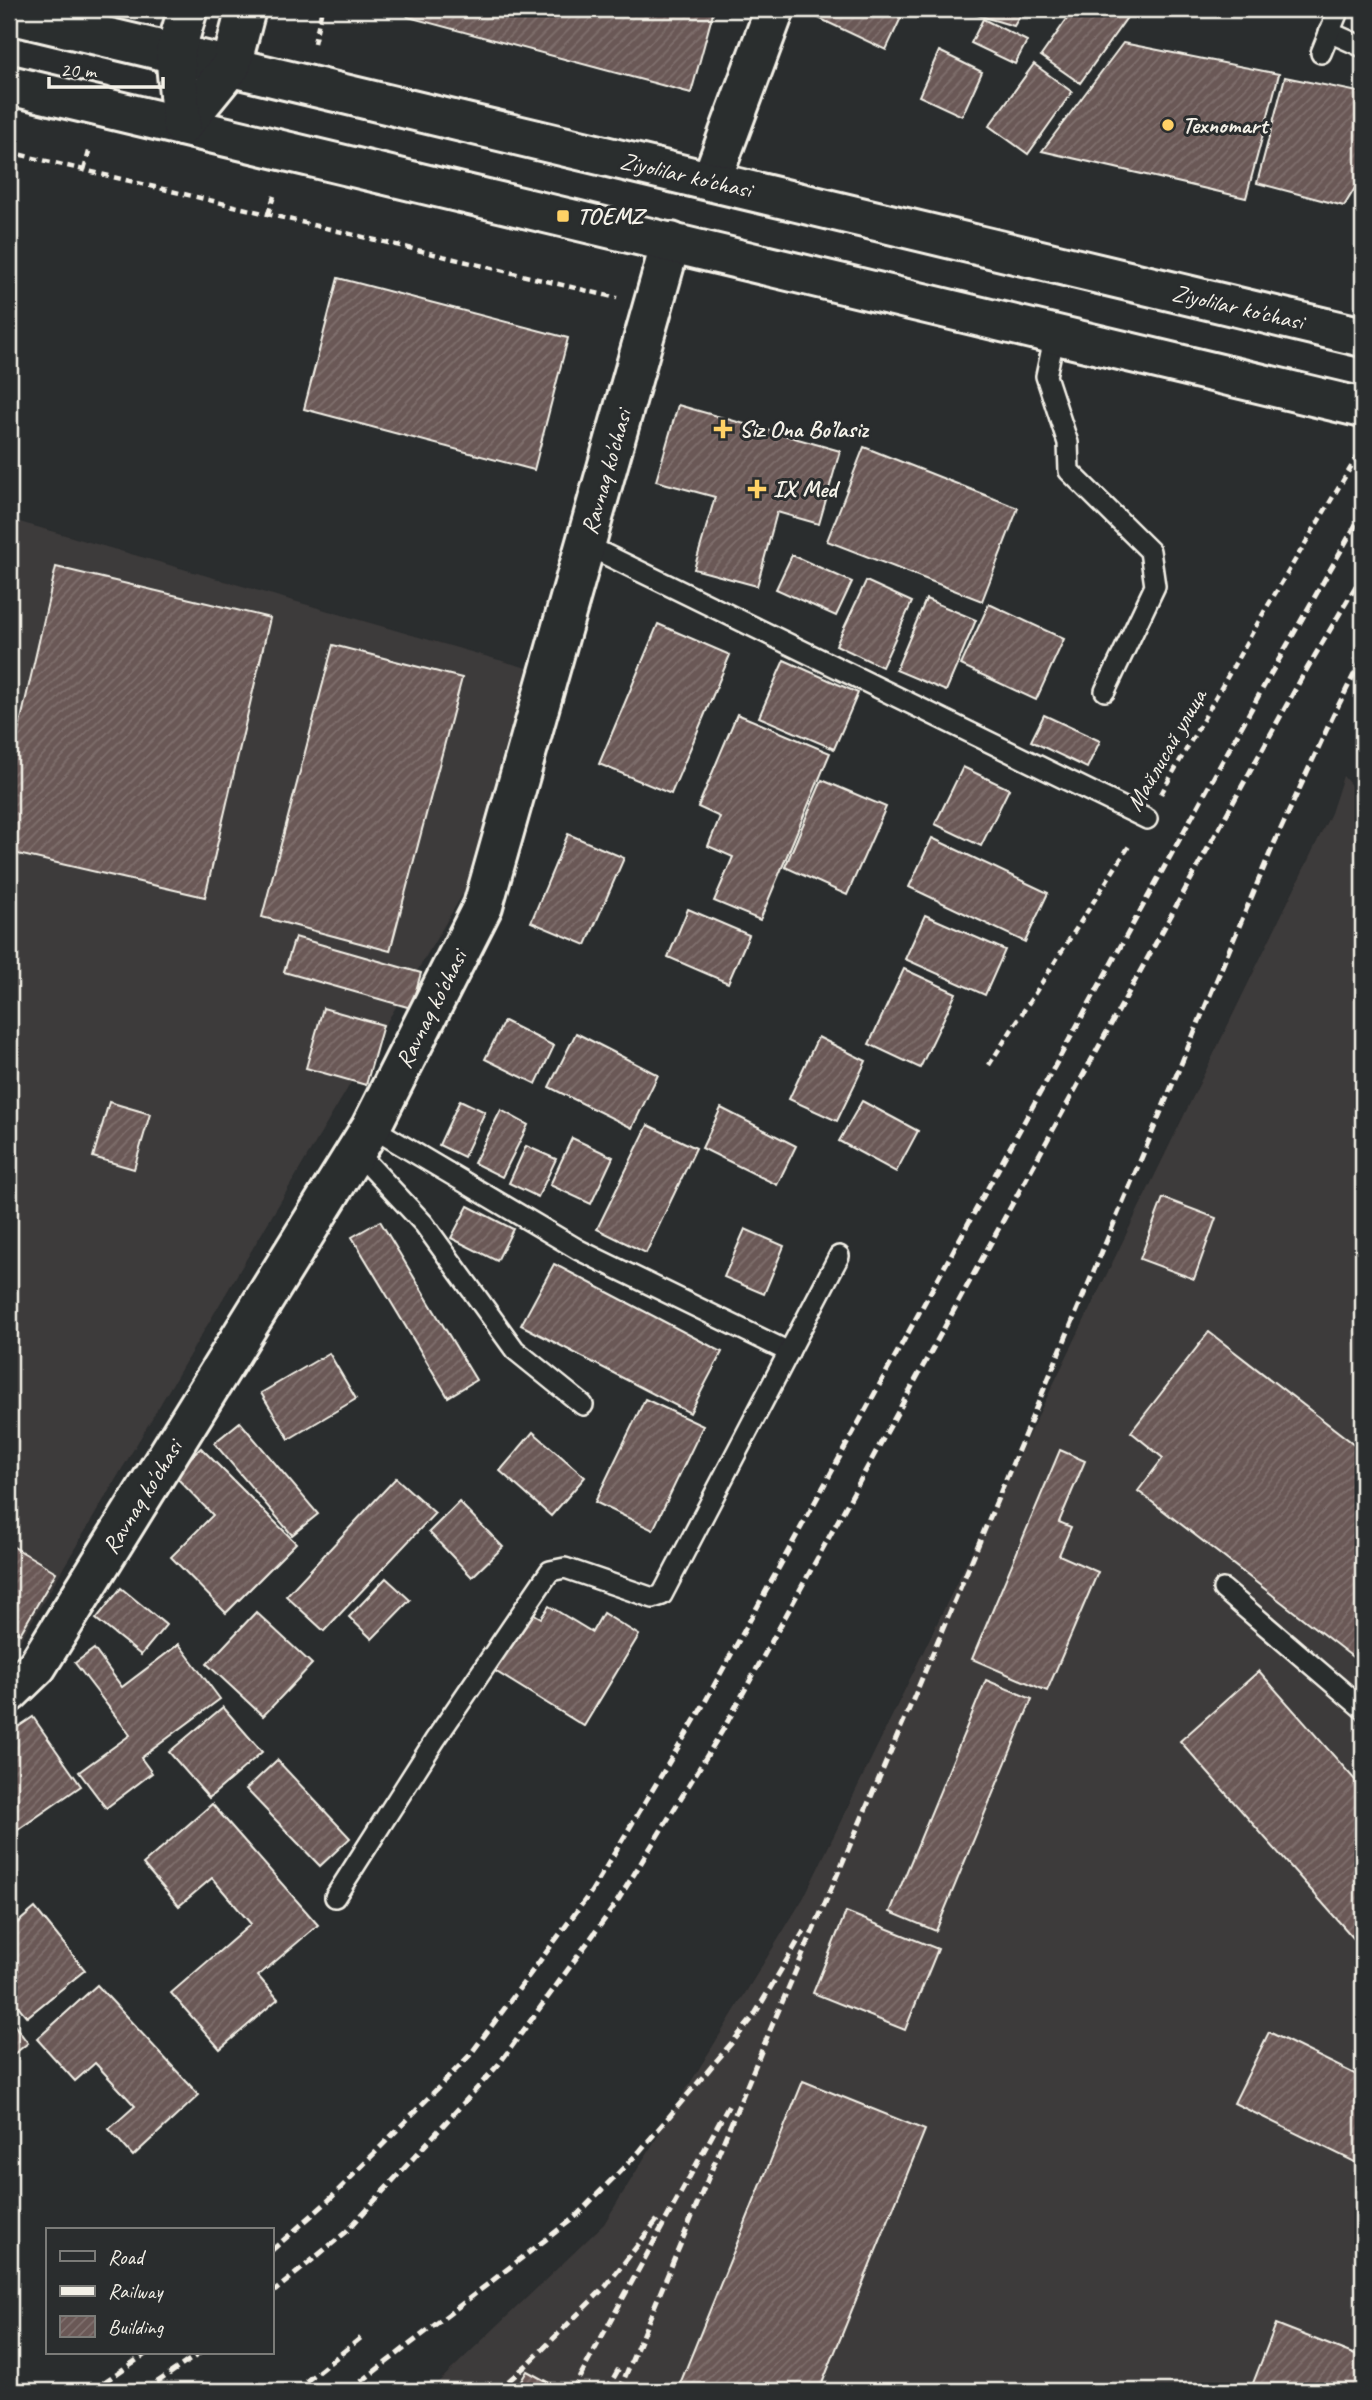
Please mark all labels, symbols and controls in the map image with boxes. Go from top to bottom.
scale bar [49,46,163,90]
text: 20 m [60,57,98,83]
place label: Texnomart [1182,110,1270,140]
marker: Texnomart [1160,117,1176,133]
street label: Ziyolilar ko'chasi [617,145,757,205]
place label: TOEMZ [577,201,648,231]
marker: TOEMZ [555,208,571,224]
street label: Ziyolilar ko'chasi [1169,277,1309,337]
street label: Ravnaq ko'chasi [574,404,639,538]
place label: Siz Ona Bo’lasiz [739,414,870,444]
marker: Siz Ona Bo’lasiz [713,419,733,439]
place label: IX Med [773,474,841,504]
marker: IX Med [747,479,767,499]
street label: Майлисай улица [1119,682,1214,816]
street label: Ravnaq ko'chasi [388,943,475,1073]
street label: Ravnaq ko'chasi [95,1432,190,1559]
legend [46,2228,273,2354]
text: Road [108,2244,147,2270]
text: Railway [108,2278,164,2304]
text: Building [108,2314,165,2340]

